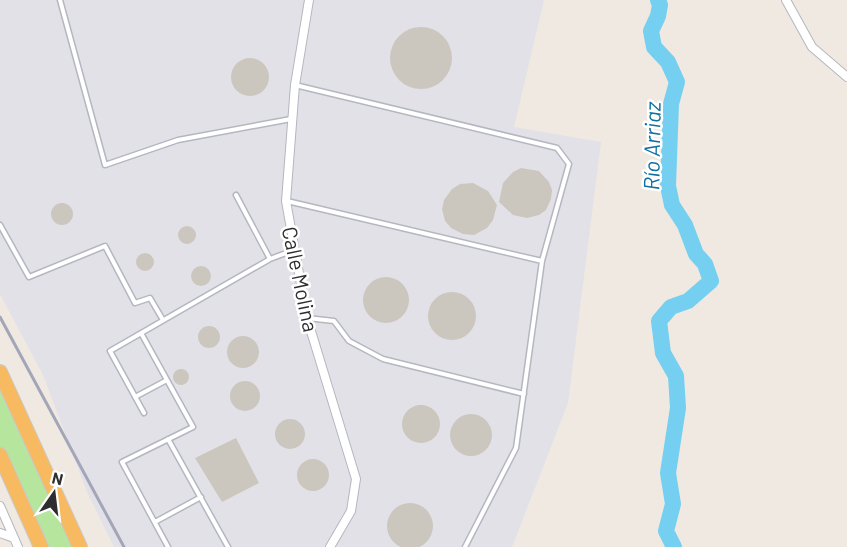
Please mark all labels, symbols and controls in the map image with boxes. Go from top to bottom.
water label: Río Arriaz [637,101,665,191]
street label: Calle Molina [278,224,324,334]
north arrow [24,463,84,523]
text: N [50,467,65,488]

